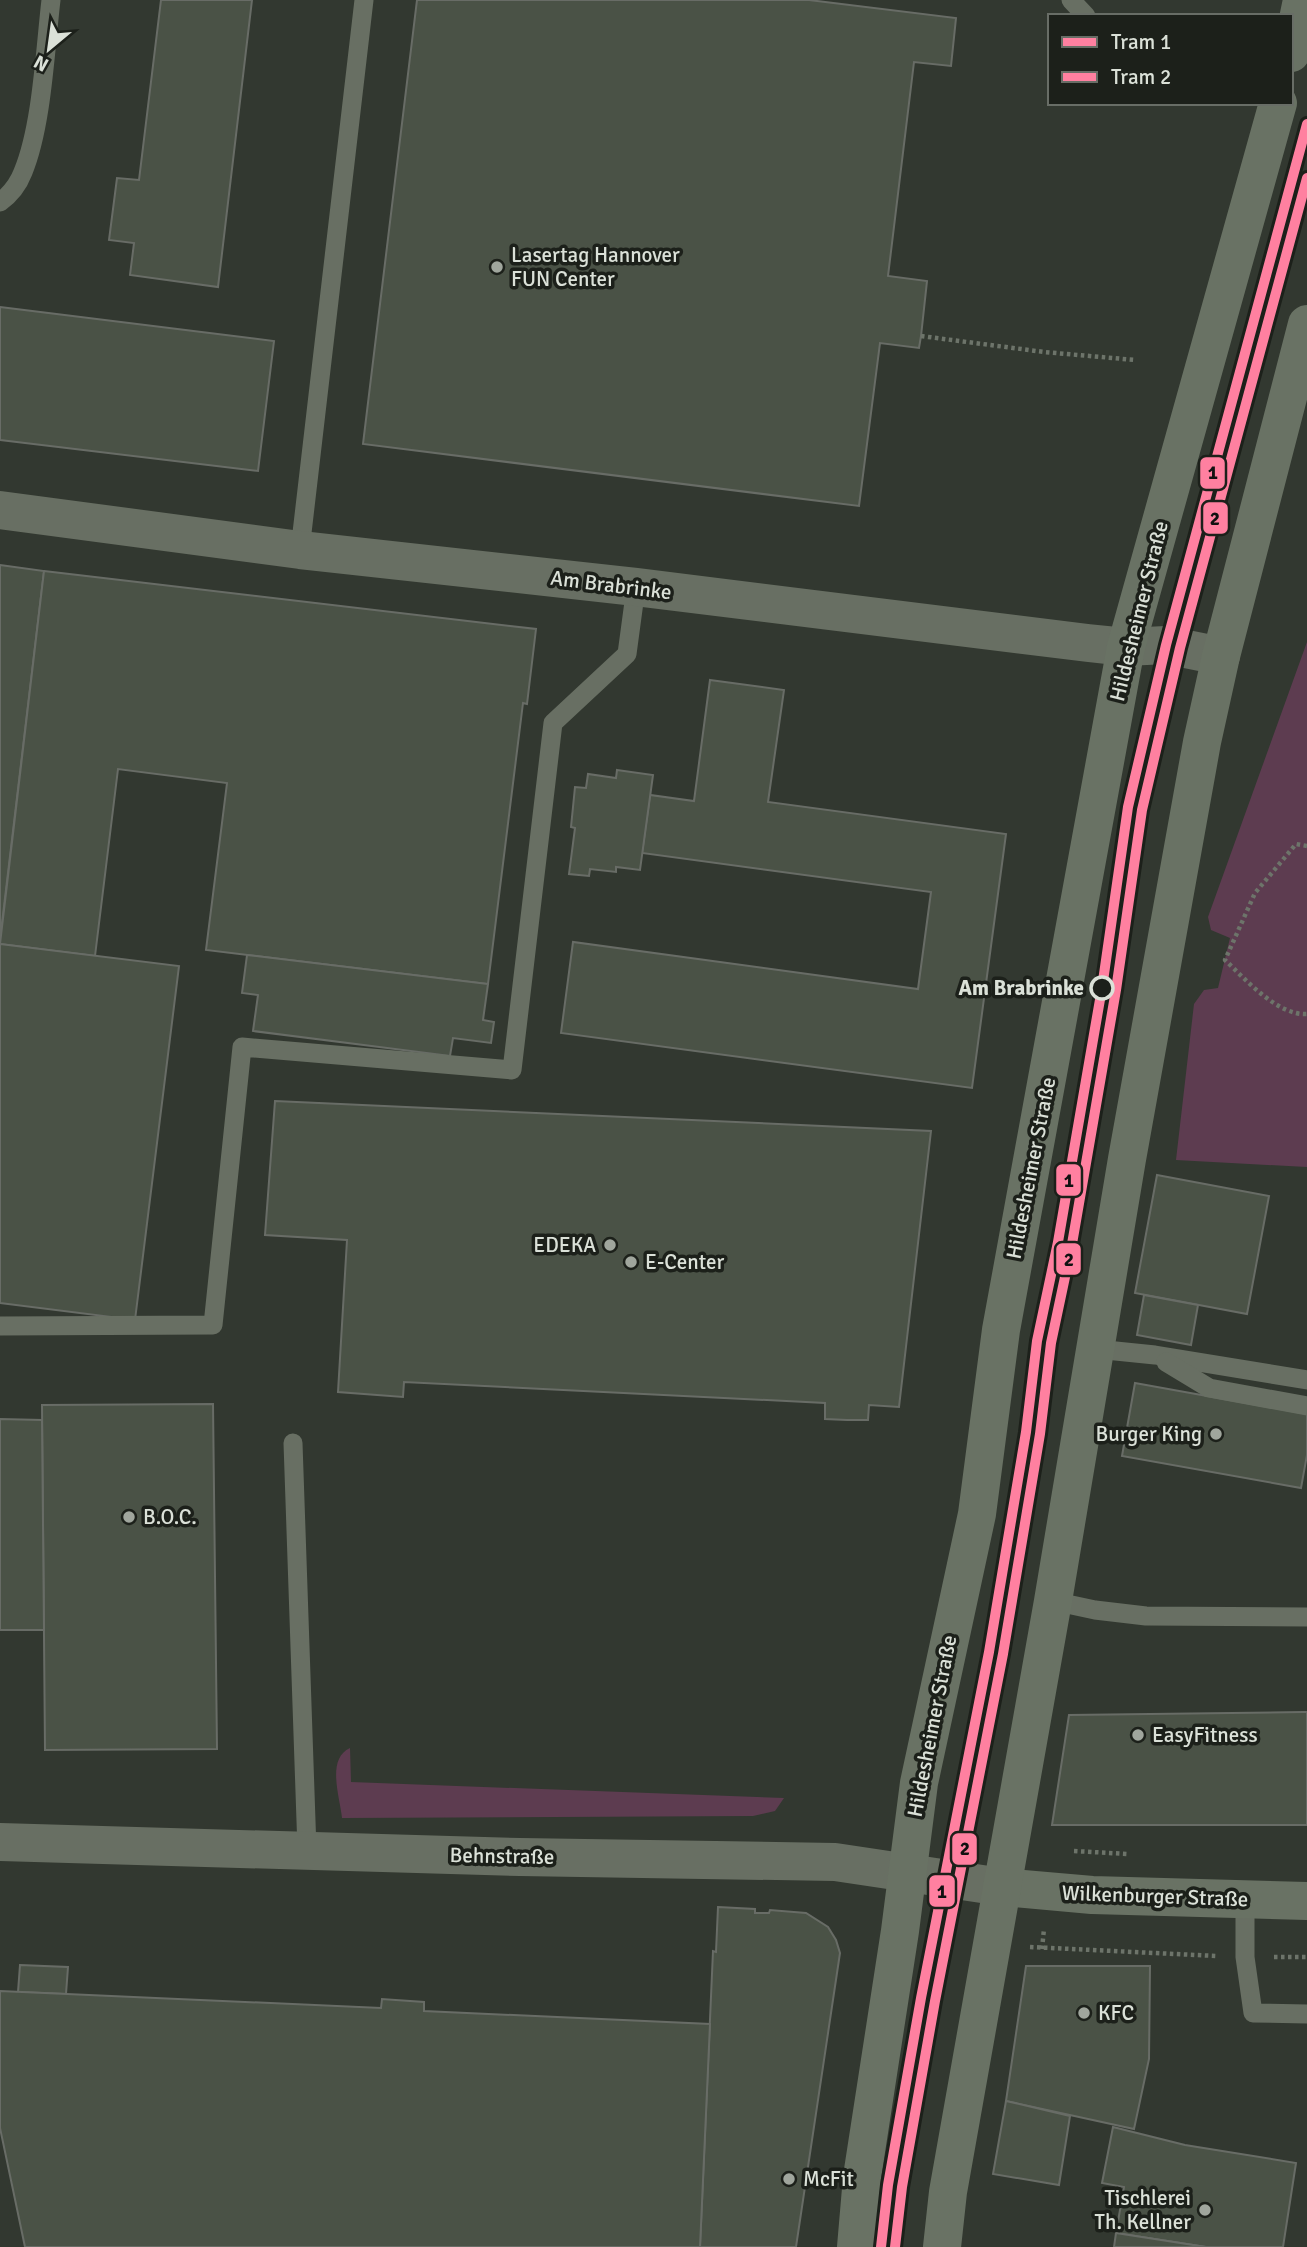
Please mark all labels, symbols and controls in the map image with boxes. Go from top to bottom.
north arrow [14,14,84,84]
legend [1048,14,1293,105]
text: Tram 1 [1111,29,1171,55]
text: N [30,49,53,77]
text: Tram 2 [1111,64,1171,90]
place label: Lasertag Hannover FUN Center [511,242,680,292]
marker: Lasertag Hannover FUN Center [489,259,505,275]
line badge: 1 [1199,456,1226,490]
text: 1 [1208,461,1218,485]
line badge: 2 [1202,501,1229,535]
text: 2 [1210,507,1220,531]
street label: Hildesheimer Straße [1104,518,1174,704]
street label: Am Brabrinke [549,565,673,605]
place label: Am Brabrinke [959,975,1084,1001]
marker: Am Brabrinke [1090,976,1114,1000]
street label: Hildesheimer Straße [1001,1075,1061,1261]
line badge: 1 [1055,1163,1082,1197]
text: 1 [1064,1169,1074,1193]
place label: EDEKA [533,1232,596,1258]
marker: EDEKA [602,1237,618,1253]
line badge: 2 [1055,1242,1082,1276]
text: 2 [1064,1248,1074,1272]
place label: E-Center [645,1249,724,1275]
marker: E-Center [623,1254,639,1270]
place label: Burger King [1096,1421,1202,1447]
marker: Burger King [1208,1426,1224,1442]
place label: B.O.C. [143,1504,197,1530]
marker: B.O.C. [121,1509,137,1525]
street label: Hildesheimer Straße [902,1633,962,1819]
place label: EasyFitness [1152,1722,1258,1748]
marker: EasyFitness [1130,1727,1146,1743]
line badge: 2 [951,1832,978,1866]
text: 2 [960,1837,970,1861]
street label: Behnstraße [450,1842,554,1870]
line badge: 1 [928,1874,956,1908]
text: 1 [937,1880,947,1904]
street label: Wilkenburger Straße [1061,1880,1249,1912]
place label: KFC [1098,2000,1134,2026]
marker: KFC [1076,2005,1092,2021]
place label: McFit [803,2166,854,2192]
marker: McFit [781,2171,797,2187]
place label: Tischlerei Th. Kellner [1095,2185,1191,2235]
marker: Tischlerei Th. Kellner [1197,2202,1213,2218]

